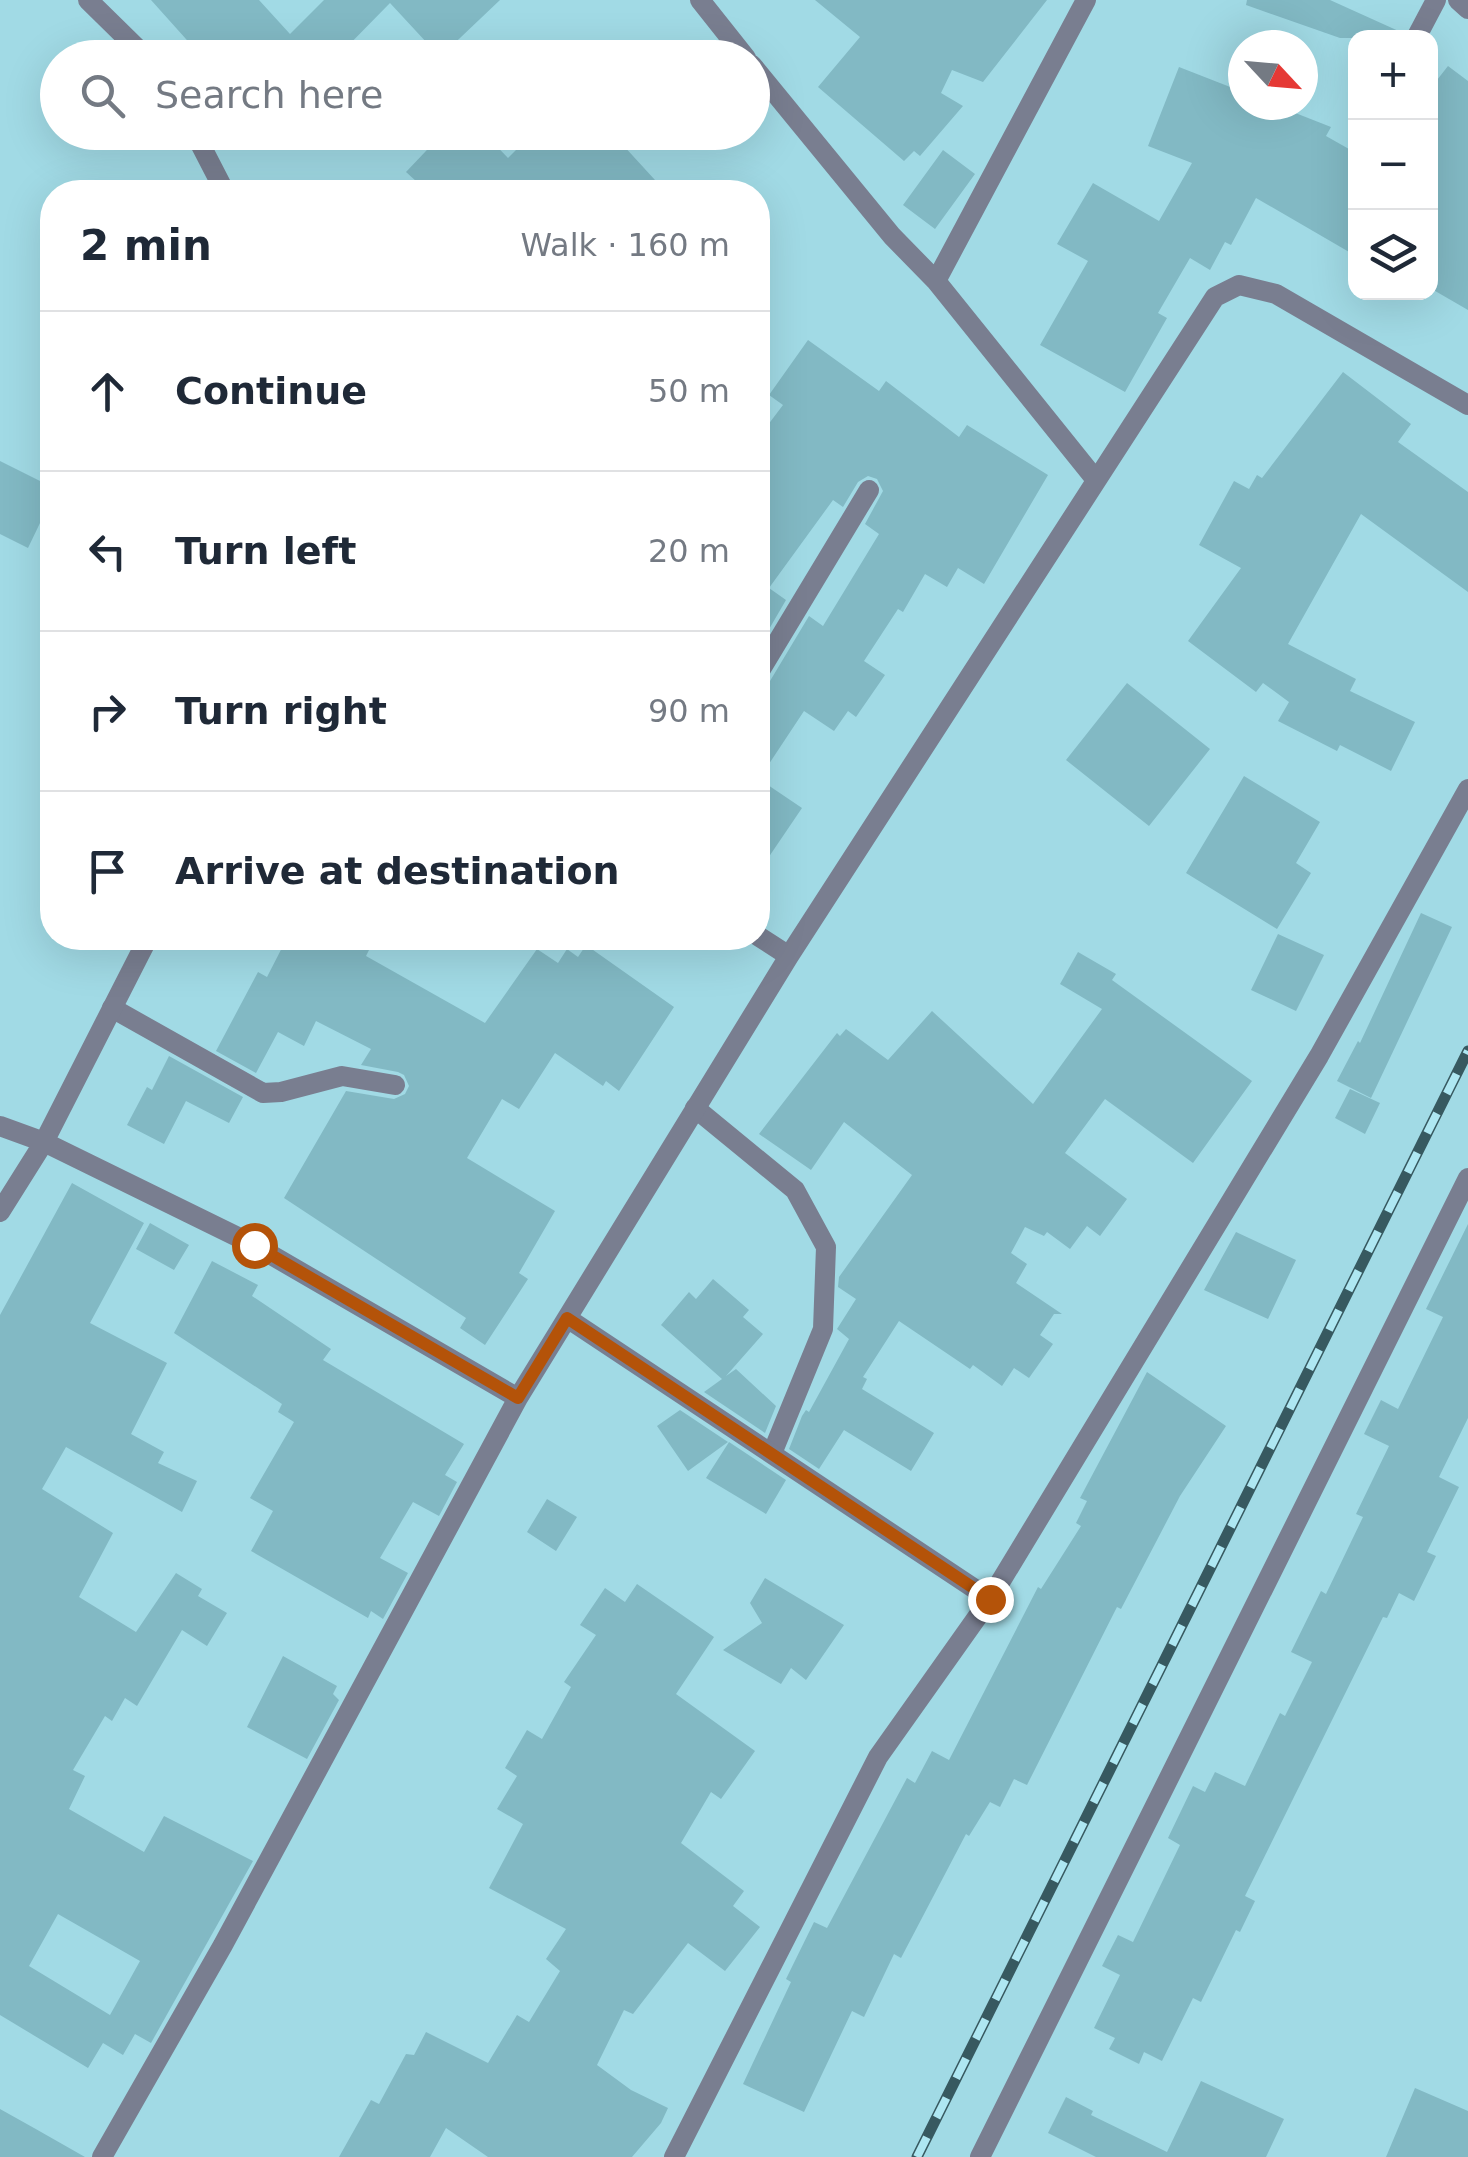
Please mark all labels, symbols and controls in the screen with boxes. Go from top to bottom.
north arrow [1228,30,1318,120]
map controls [1348,30,1438,300]
button: + [1348,30,1438,120]
search box [40,40,770,150]
icon: search [75,68,130,123]
text: Search here [155,73,383,117]
button: − [1348,120,1438,210]
button: layers [1348,210,1438,300]
text: 2 min [80,221,212,270]
text: Walk · 160 m [520,226,730,264]
icon: ahead [80,364,135,419]
text: Continue [175,369,367,413]
text: 50 m [648,372,730,410]
icon: left [80,524,135,579]
text: Turn left [175,529,356,573]
text: 20 m [648,532,730,570]
icon: right [80,684,135,739]
text: Turn right [175,689,387,733]
text: 90 m [648,692,730,730]
icon: arrive [80,844,135,899]
text: Arrive at destination [175,849,620,893]
route start [232,1223,278,1269]
route end [968,1577,1014,1623]

